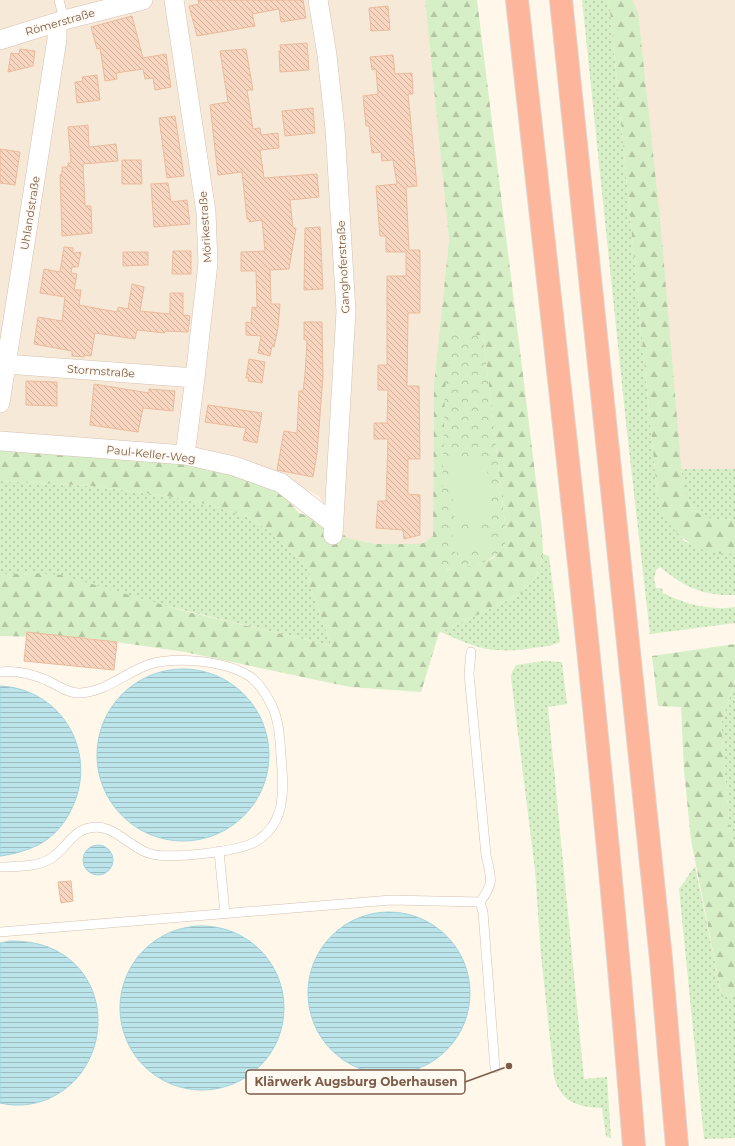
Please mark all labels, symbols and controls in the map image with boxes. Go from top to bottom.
street label: Römerstraße [24,5,97,39]
street label: Uhlandstraße [17,175,43,251]
street label: Mörikestraße [195,190,214,263]
street label: Ganghoferstraße [334,220,352,314]
street label: Stormstraße [66,362,136,380]
street label: Paul-Keller-Weg [106,442,196,466]
callout: Klärwerk Augsburg Oberhausen [246,1070,465,1094]
text: Klärwerk Augsburg Oberhausen [254,1074,458,1089]

